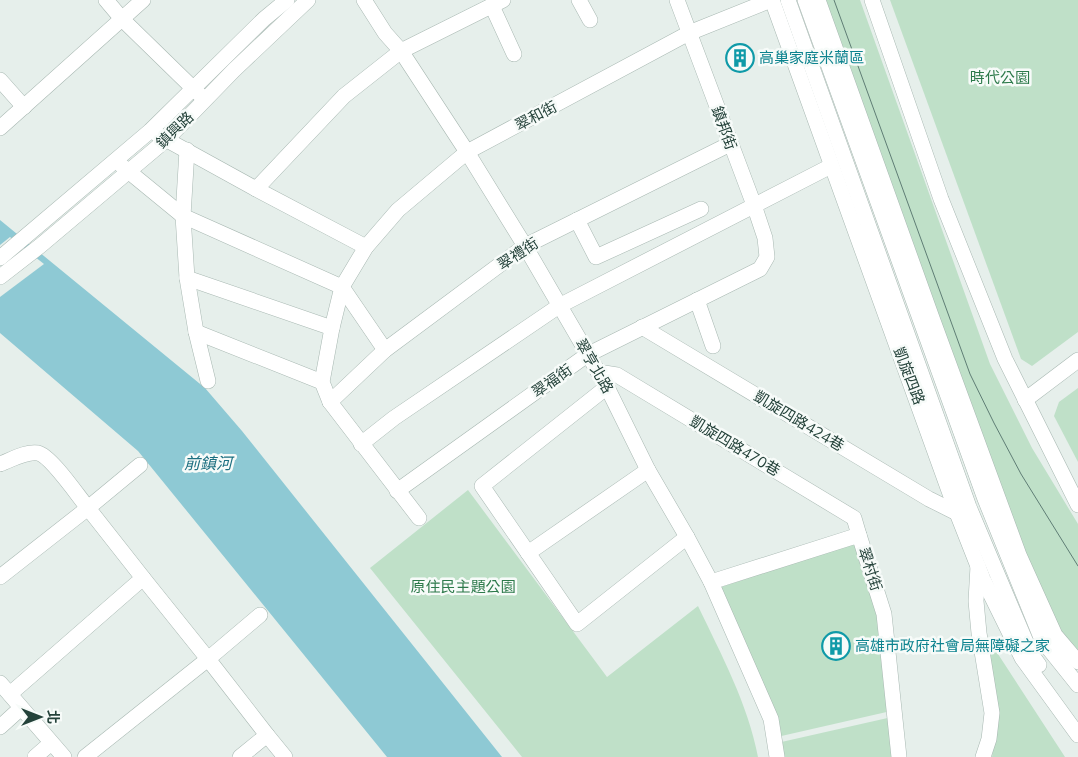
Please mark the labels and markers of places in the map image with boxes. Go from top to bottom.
building icon: 高巢家庭米蘭區 [725,43,755,73]
place label: 高巢家庭米蘭區 [759,48,864,67]
building icon: 高雄市政府社會局無障礙之家 [821,631,851,661]
place label: 高雄市政府社會局無障礙之家 [855,636,1050,655]

